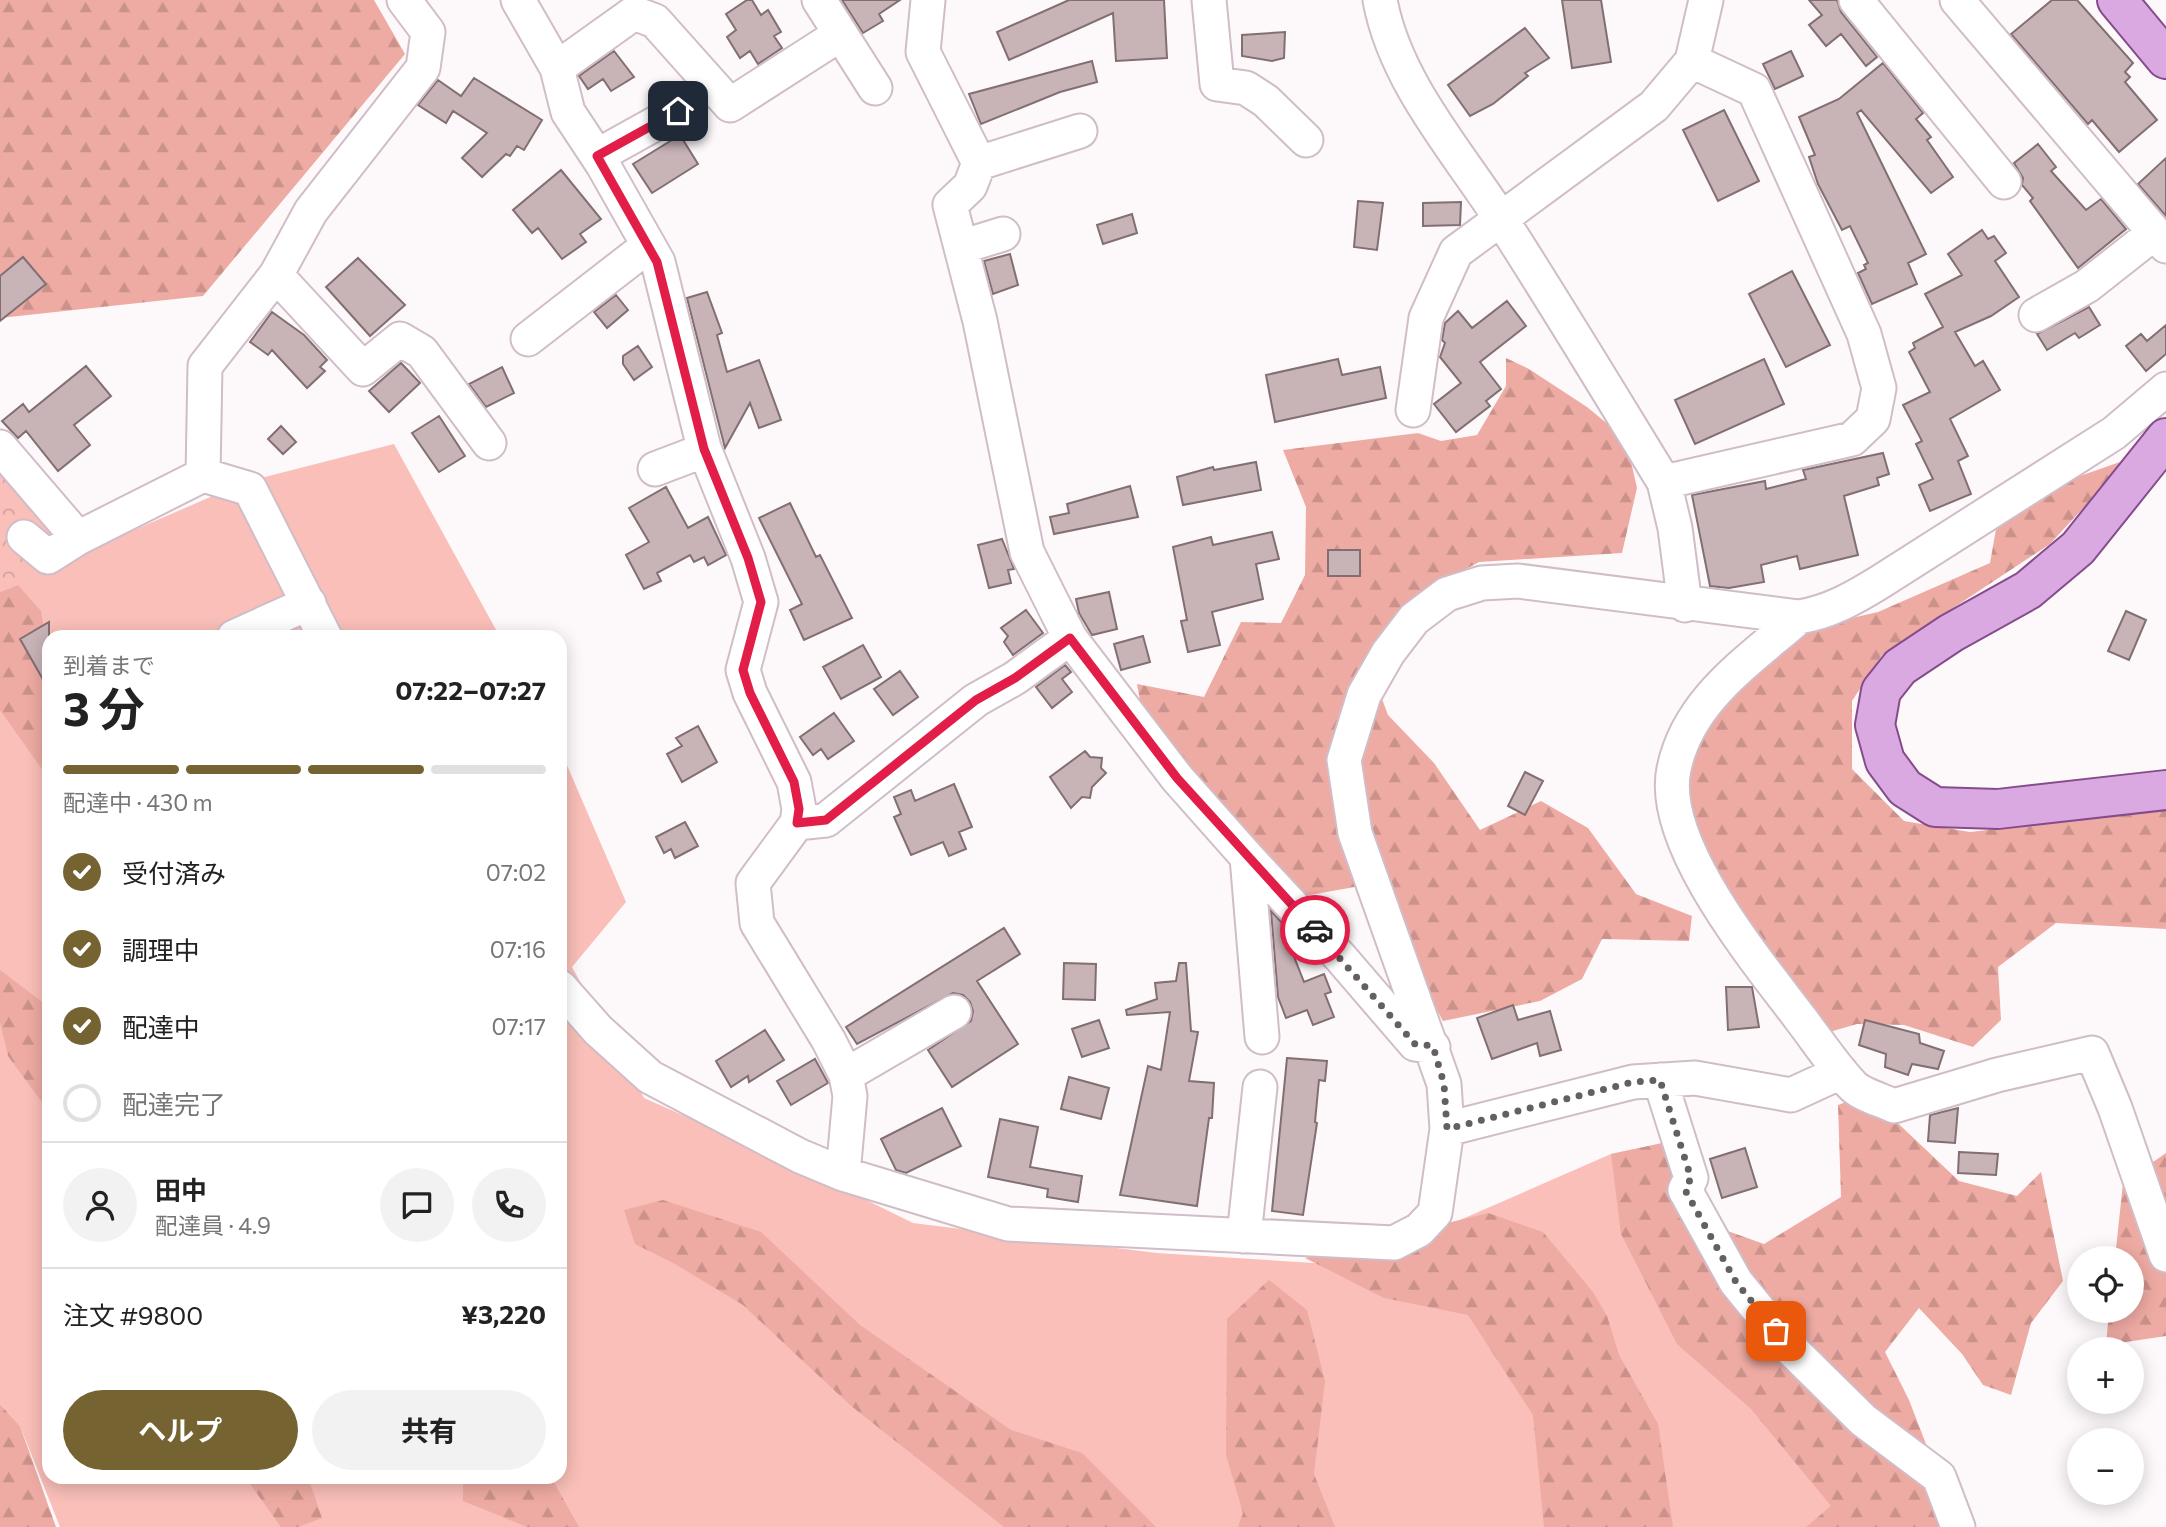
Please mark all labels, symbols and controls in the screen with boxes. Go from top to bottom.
pin [648,81,708,141]
icon: home [659,92,697,130]
text: 到着まで [63,651,155,679]
text: 07:22–07:27 [395,674,546,705]
text: 3 分 [63,679,145,735]
text: 配達中 · 430 m [63,788,213,816]
icon: check [63,853,101,891]
text: 受付済み [122,857,226,888]
text: 07:02 [486,858,546,886]
courier [1280,895,1350,965]
icon: car [1296,911,1334,949]
icon: check [63,930,101,968]
text: 調理中 [122,934,200,965]
text: 07:16 [490,935,546,963]
icon: check [63,1007,101,1045]
text: 配達中 [122,1011,200,1042]
text: 07:17 [492,1012,546,1040]
text: 配達完了 [122,1088,226,1119]
button: person [63,1168,137,1242]
button: chat [380,1168,454,1242]
button: phone [472,1168,546,1242]
text: 田中 [155,1174,207,1205]
text: 配達員 · 4.9 [155,1211,271,1239]
map controls [2067,1246,2144,1505]
button: locate [2067,1246,2144,1323]
text: ¥3,220 [461,1298,546,1329]
text: 注文 #9800 [63,1299,203,1330]
pin [1746,1301,1806,1361]
icon: bag [1757,1312,1795,1350]
button: + [2067,1337,2144,1414]
button: ヘルプ [63,1390,298,1470]
button: 共有 [312,1390,546,1470]
button: − [2067,1428,2144,1505]

